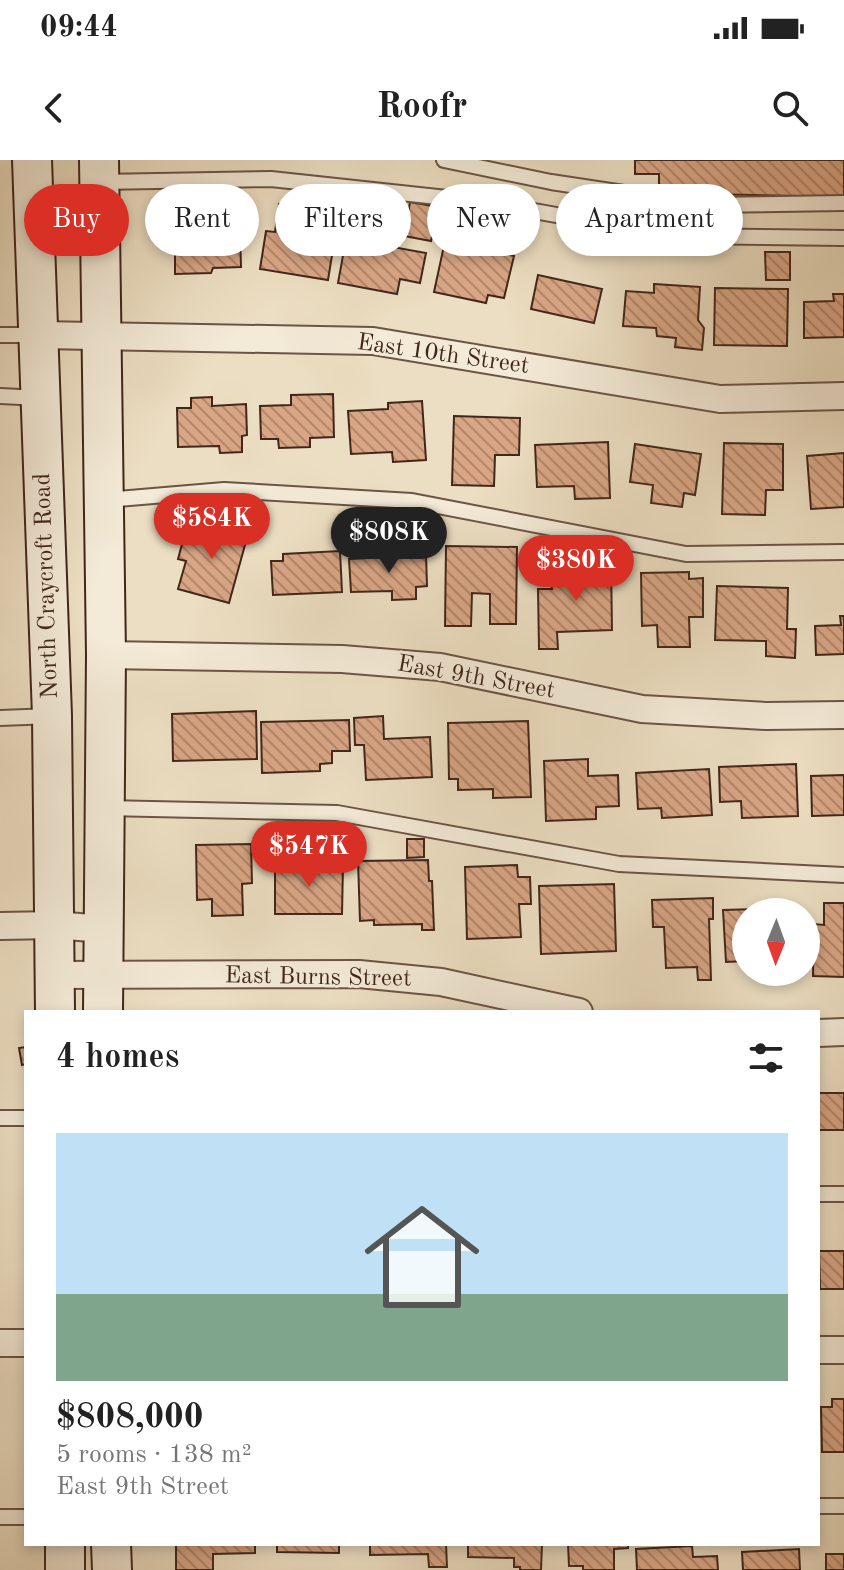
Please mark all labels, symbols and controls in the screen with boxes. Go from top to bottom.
text: 09:44 [40,13,118,43]
icon: back [32,86,76,130]
icon: search [768,86,812,130]
text: Roofr [377,90,467,126]
chip: Buy [24,184,129,256]
chip: Rent [145,184,259,256]
chip: Filters [275,184,411,256]
chip: New [427,184,540,256]
chip: Apartment [556,184,743,256]
street label: East 10th Street [355,331,531,379]
street label: North Craycroft Road [31,473,63,699]
pin: $584K [156,493,268,561]
text: $584K [172,506,252,532]
pin: $808K [333,507,445,575]
text: $808K [349,520,429,546]
pin: $380K [520,535,632,603]
text: $380K [536,548,616,574]
street label: East 9th Street [395,652,557,704]
pin: $547K [253,821,365,889]
text: $547K [269,834,349,860]
north arrow [732,898,820,986]
map controls [732,898,820,986]
street label: East Burns Street [224,964,412,992]
icon: filters [744,1036,788,1080]
text: 4 homes [56,1041,179,1075]
icon: home [350,1185,494,1329]
text: $808,000 [56,1401,204,1435]
text: 5 rooms · 138 m² [56,1442,252,1468]
text: East 9th Street [56,1474,229,1500]

